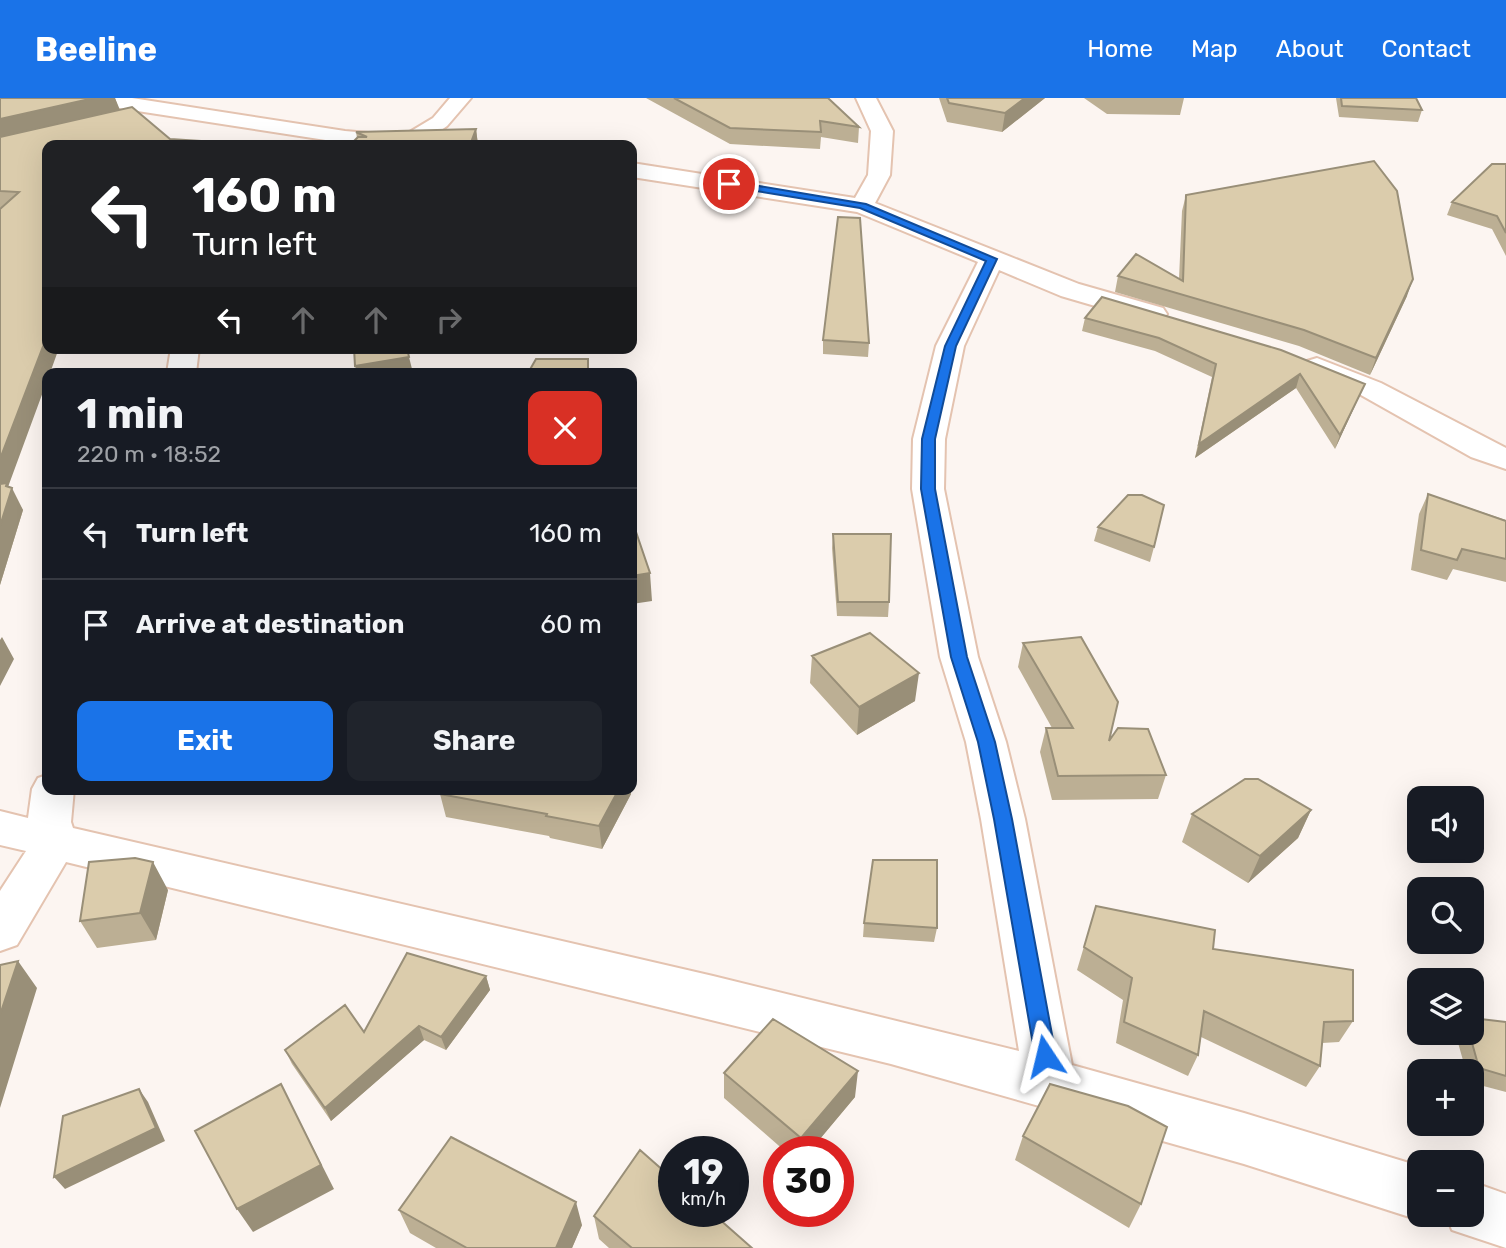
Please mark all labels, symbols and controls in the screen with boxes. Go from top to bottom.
text: Beeline [35,30,157,69]
text: Home [1087,35,1153,63]
text: Map [1191,35,1238,63]
text: About [1276,35,1344,63]
text: Contact [1382,35,1471,63]
pin [699,154,759,214]
icon: arrive [710,165,748,203]
text: 160 m [192,166,337,224]
icon: left [77,168,168,259]
text: Turn left [192,225,317,263]
icon: left [211,301,249,339]
icon: ahead [284,301,322,339]
icon: ahead [357,301,395,339]
icon: right [430,301,468,339]
text: 1 min [77,389,184,439]
button: close [528,391,602,465]
text: 220 m · 18:52 [77,440,221,468]
icon: left [77,515,115,553]
text: Turn left [136,518,248,549]
text: 160 m [529,518,602,549]
icon: arrive [77,606,115,644]
text: Arrive at destination [136,609,404,640]
text: 60 m [540,609,602,640]
button: Exit [77,701,333,781]
button: Share [347,701,602,781]
map controls [1407,786,1484,1227]
button: sound [1407,786,1484,863]
button: search [1407,877,1484,954]
button: layers [1407,968,1484,1045]
position arrow [1008,1019,1082,1093]
button: + [1407,1059,1484,1136]
speed limit sign: 30 [763,1136,854,1227]
button: − [1407,1150,1484,1227]
text: 19 [684,1151,723,1193]
text: km/h [681,1188,726,1210]

